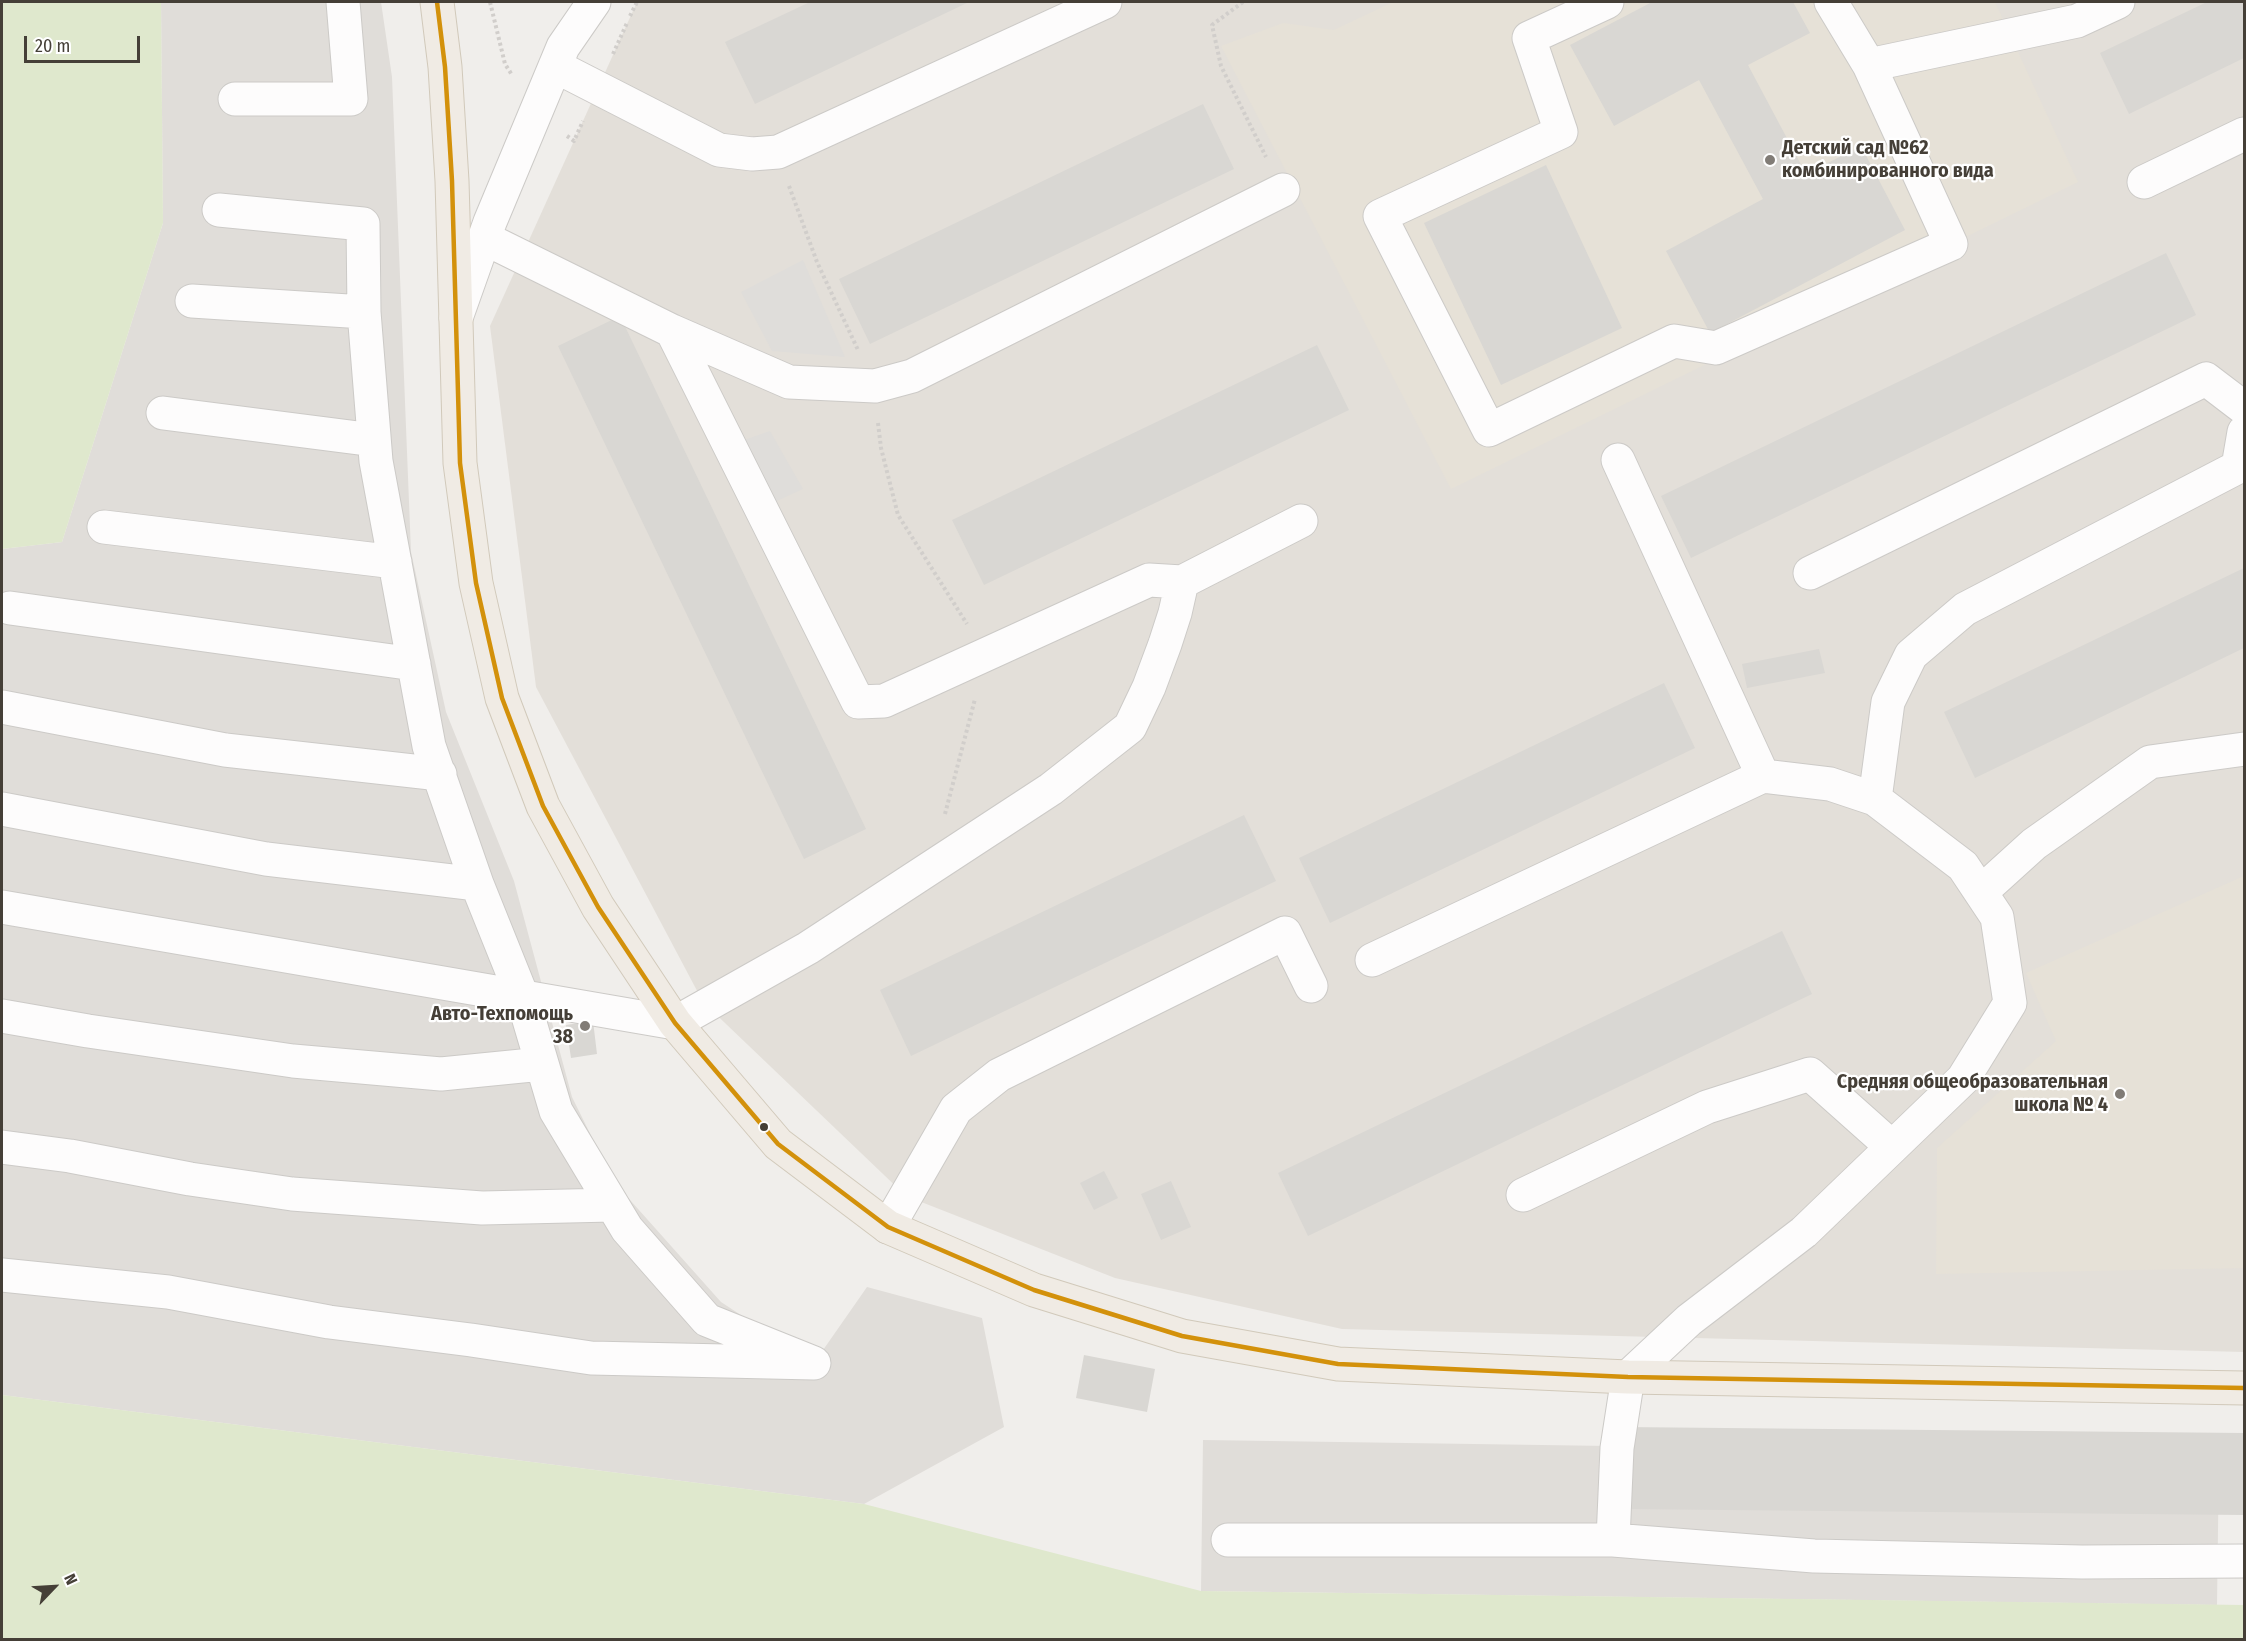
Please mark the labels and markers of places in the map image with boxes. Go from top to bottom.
place label: Детский сад №62 комбинированного вида [1782,136,1994,183]
marker: Детский сад №62 комбинированного вида [1763,153,1777,167]
place label: Авто-Техпомощь 38 [431,1002,573,1049]
marker: Авто-Техпомощь 38 [578,1019,592,1033]
place label: Средняя общеобразовательная школа № 4 [1837,1070,2108,1117]
marker: Средняя общеобразовательная школа № 4 [2113,1087,2127,1101]
unlabelled marker [758,1121,770,1133]

